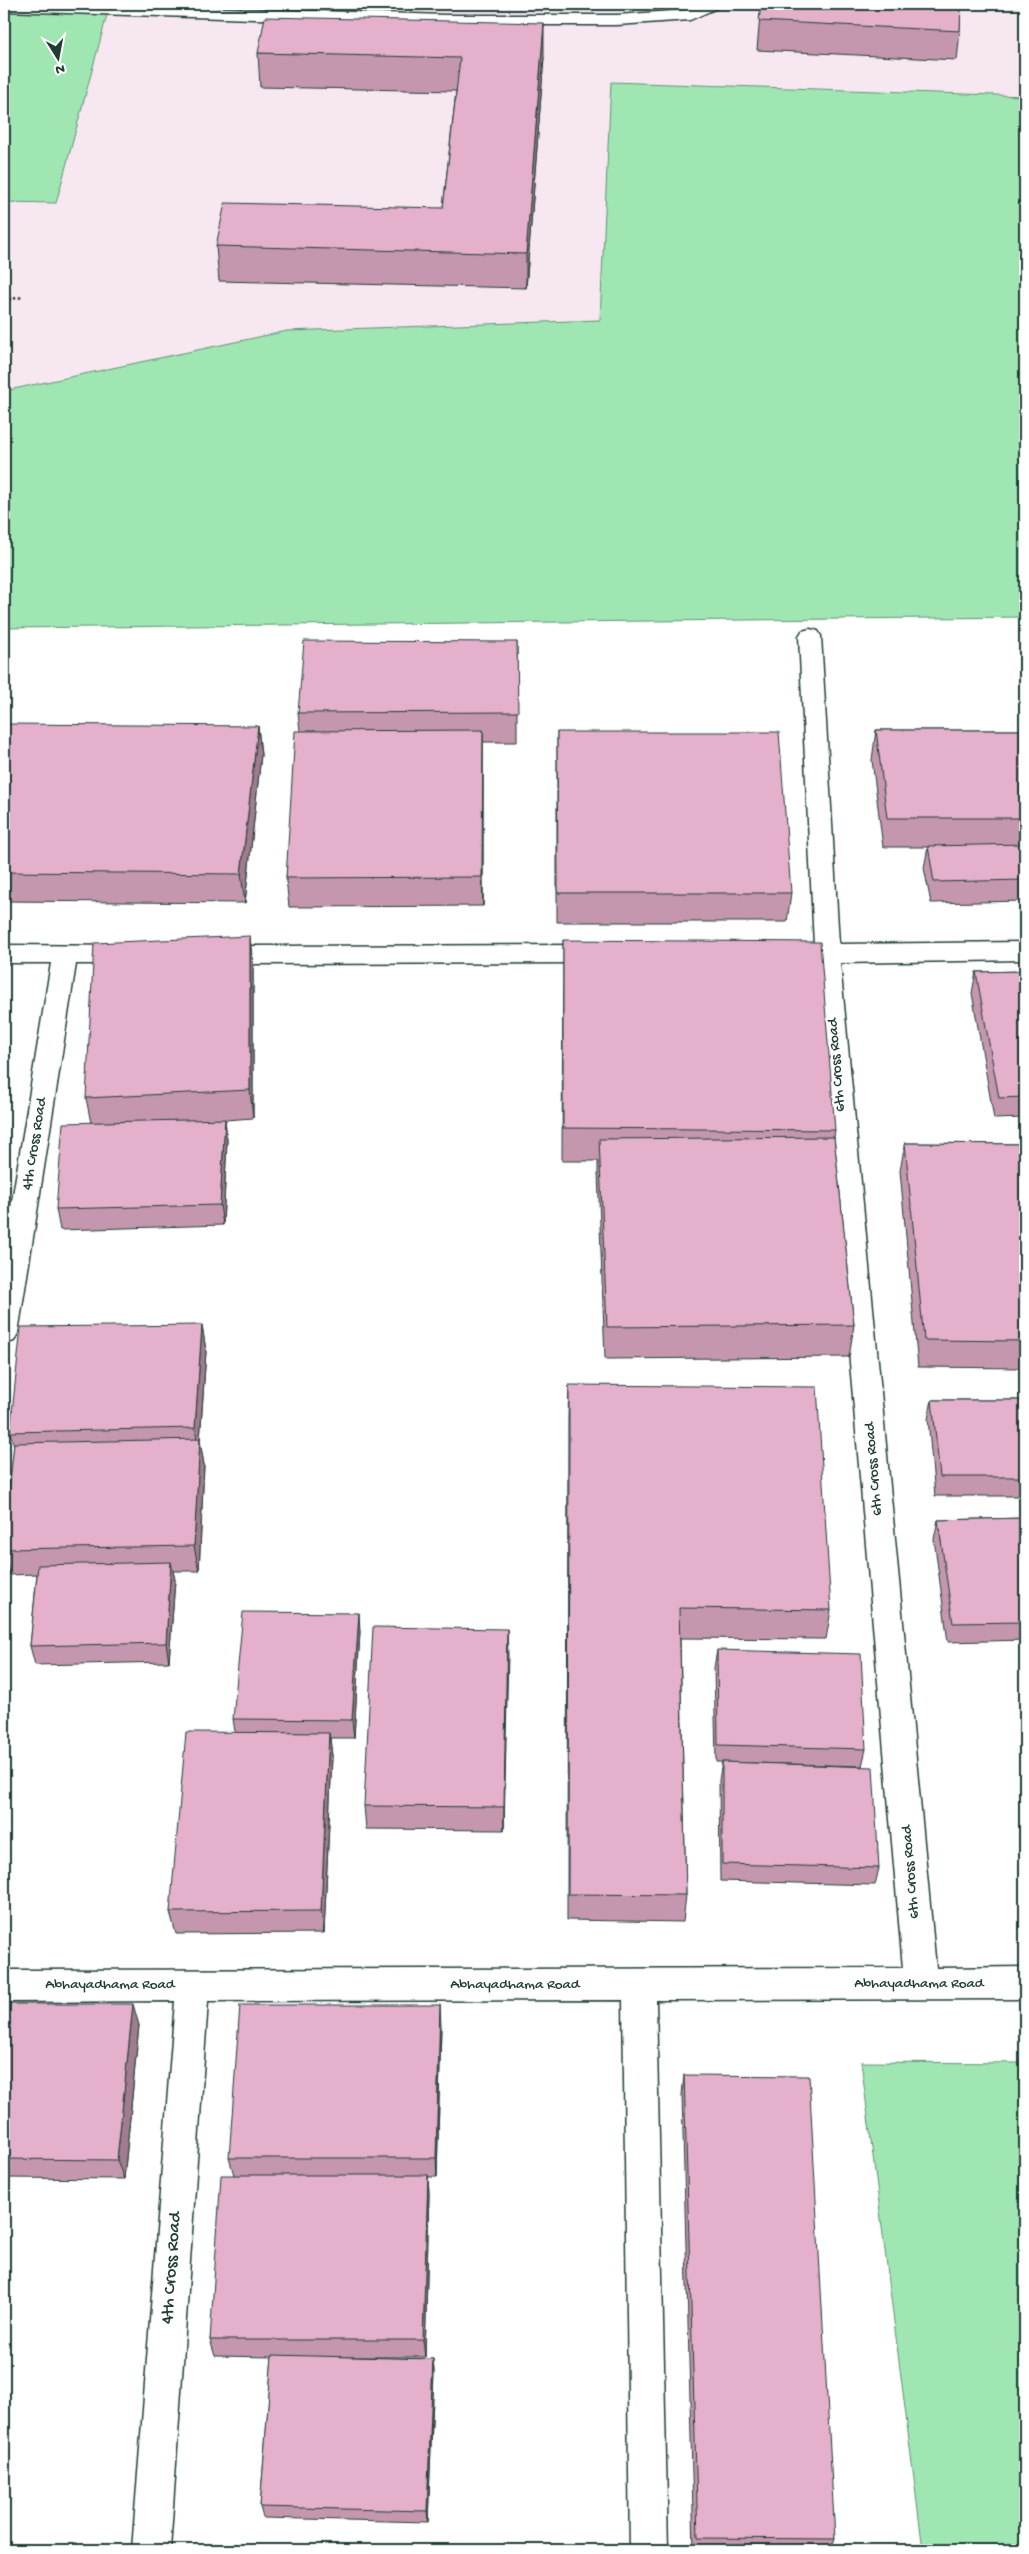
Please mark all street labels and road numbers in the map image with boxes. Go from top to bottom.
street label: 6th Cross Road [824,1016,850,1113]
street label: 4th Cross Road [19,1095,51,1192]
street label: 6th Cross Road [861,1420,887,1517]
street label: 6th Cross Road [898,1823,924,1920]
street label: Abhayadhama Road [854,1975,985,1993]
street label: Abhayadhama Road [45,1976,176,1994]
street label: Abhayadhama Road [450,1976,581,1994]
street label: 4th Cross Road [158,2210,186,2325]

